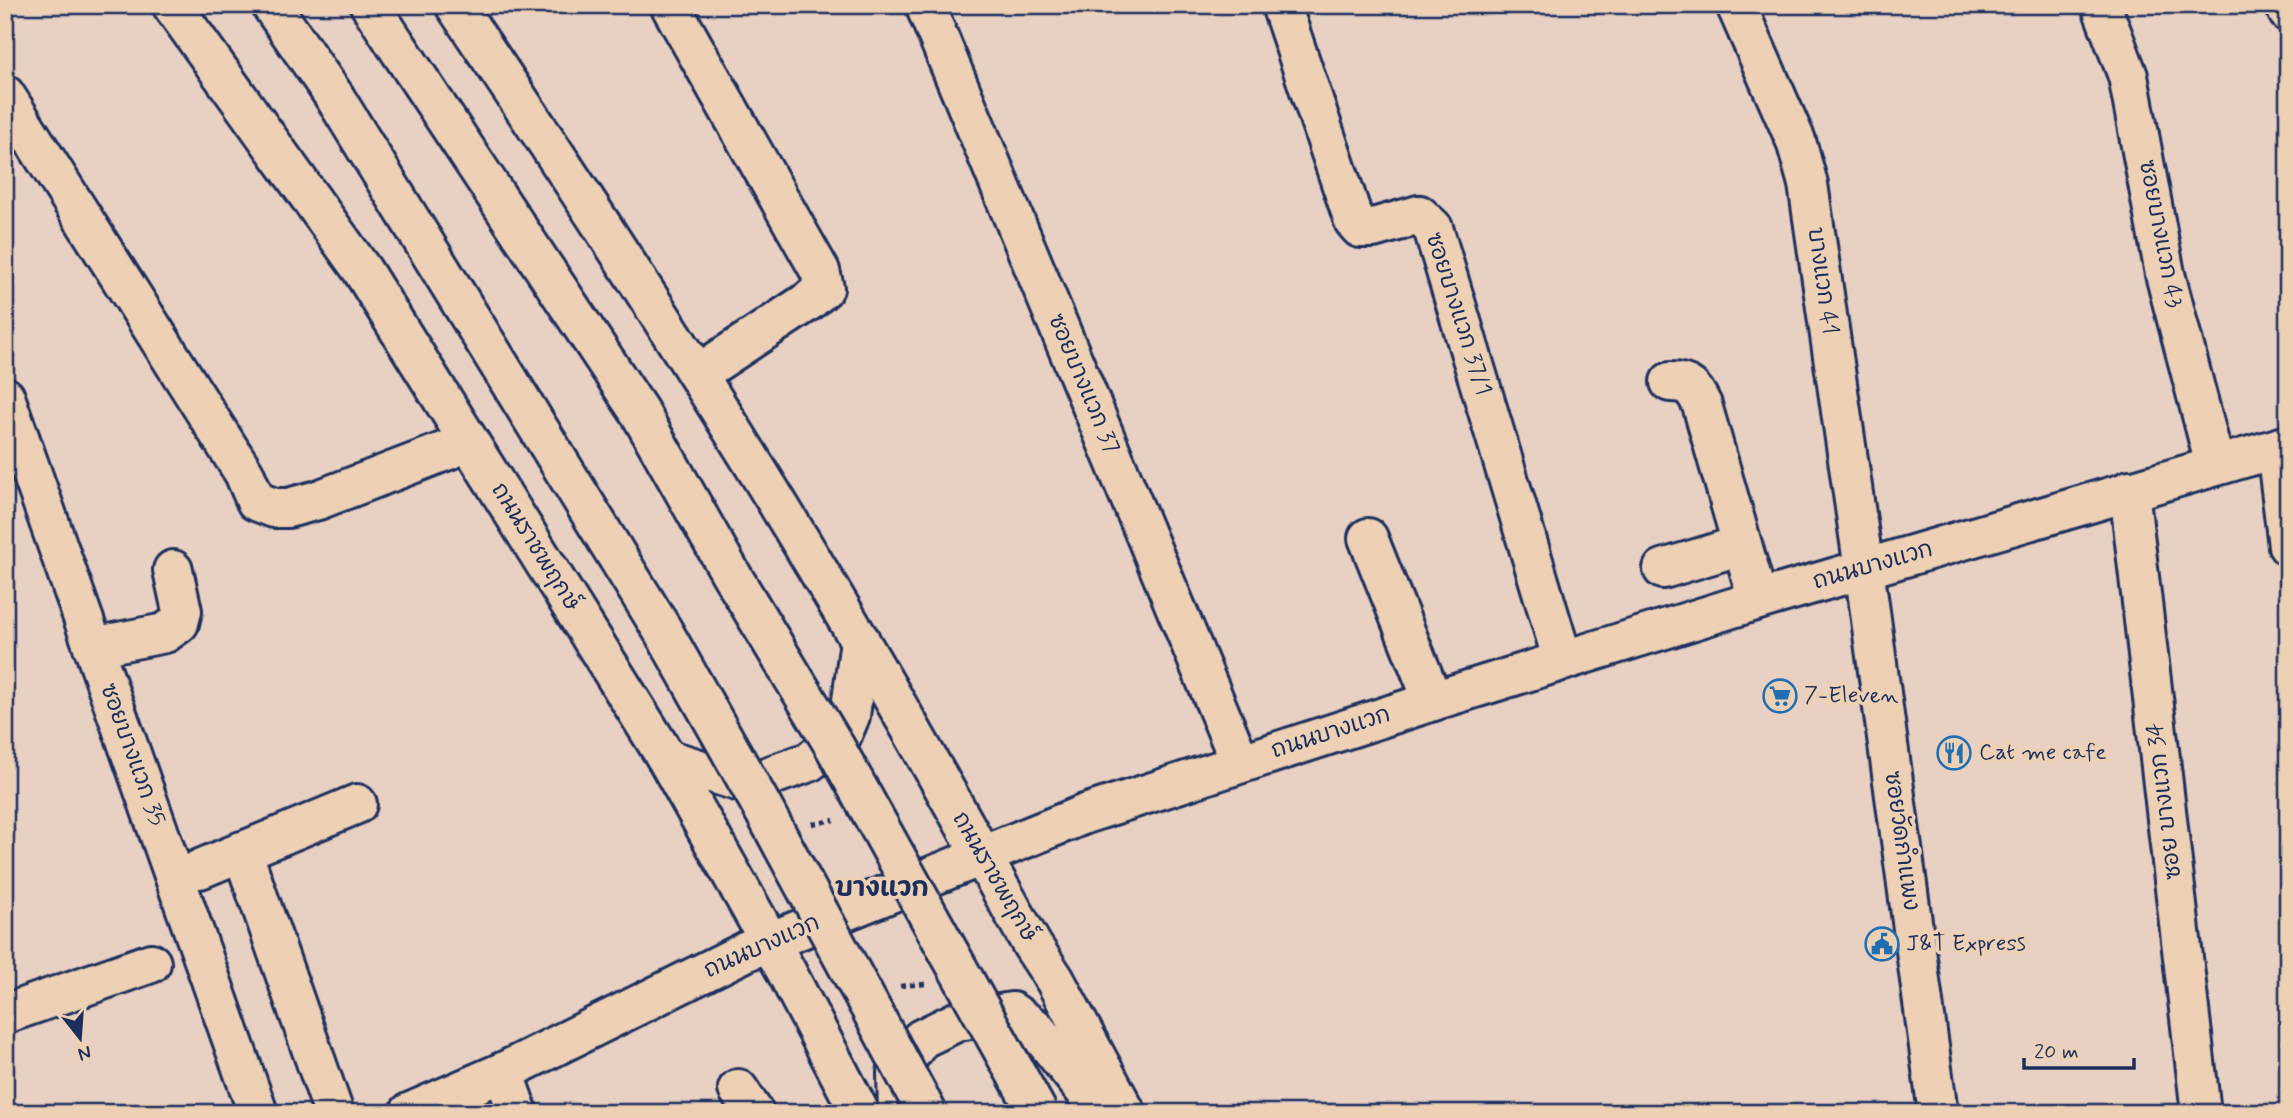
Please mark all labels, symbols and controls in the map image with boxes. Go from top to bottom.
street label: ซอยบางแวก 43 [2131,158,2189,311]
street label: บางแวก 41 [1800,226,1844,336]
street label: ซอยบางแวก 37/1 [1418,229,1498,399]
street label: ซอยบางแวก 37 [1040,310,1126,458]
street label: ถนนราชพฤกษ์ [484,476,589,617]
street label: ถนนบางแวก [1809,535,1937,597]
supermarket icon: 7-Eleven [1761,677,1799,715]
street label: ซอยบางแวก 35 [92,680,172,830]
place label: 7-Eleven [1804,681,1899,711]
street label: ถนนบางแวก [1268,700,1394,766]
street label: ซอย บางแวก 34 [2140,721,2190,881]
restaurant icon: Cat me cafe [1935,734,1973,772]
place label: Cat me cafe [1979,738,2107,768]
street label: ซอยวัดกำแพง [1876,769,1929,913]
street label: ถนนราชพฤกษ์ [945,805,1046,948]
district label: บางแวก [835,872,929,906]
street label: ถนนบางแวก [699,908,825,986]
public building icon: J&T Express [1863,925,1901,963]
place label: J&T Express [1906,929,2026,959]
north arrow [46,1002,116,1072]
scale bar [2024,1027,2134,1071]
text: 20 m [2034,1038,2079,1066]
text: N [75,1039,94,1067]

